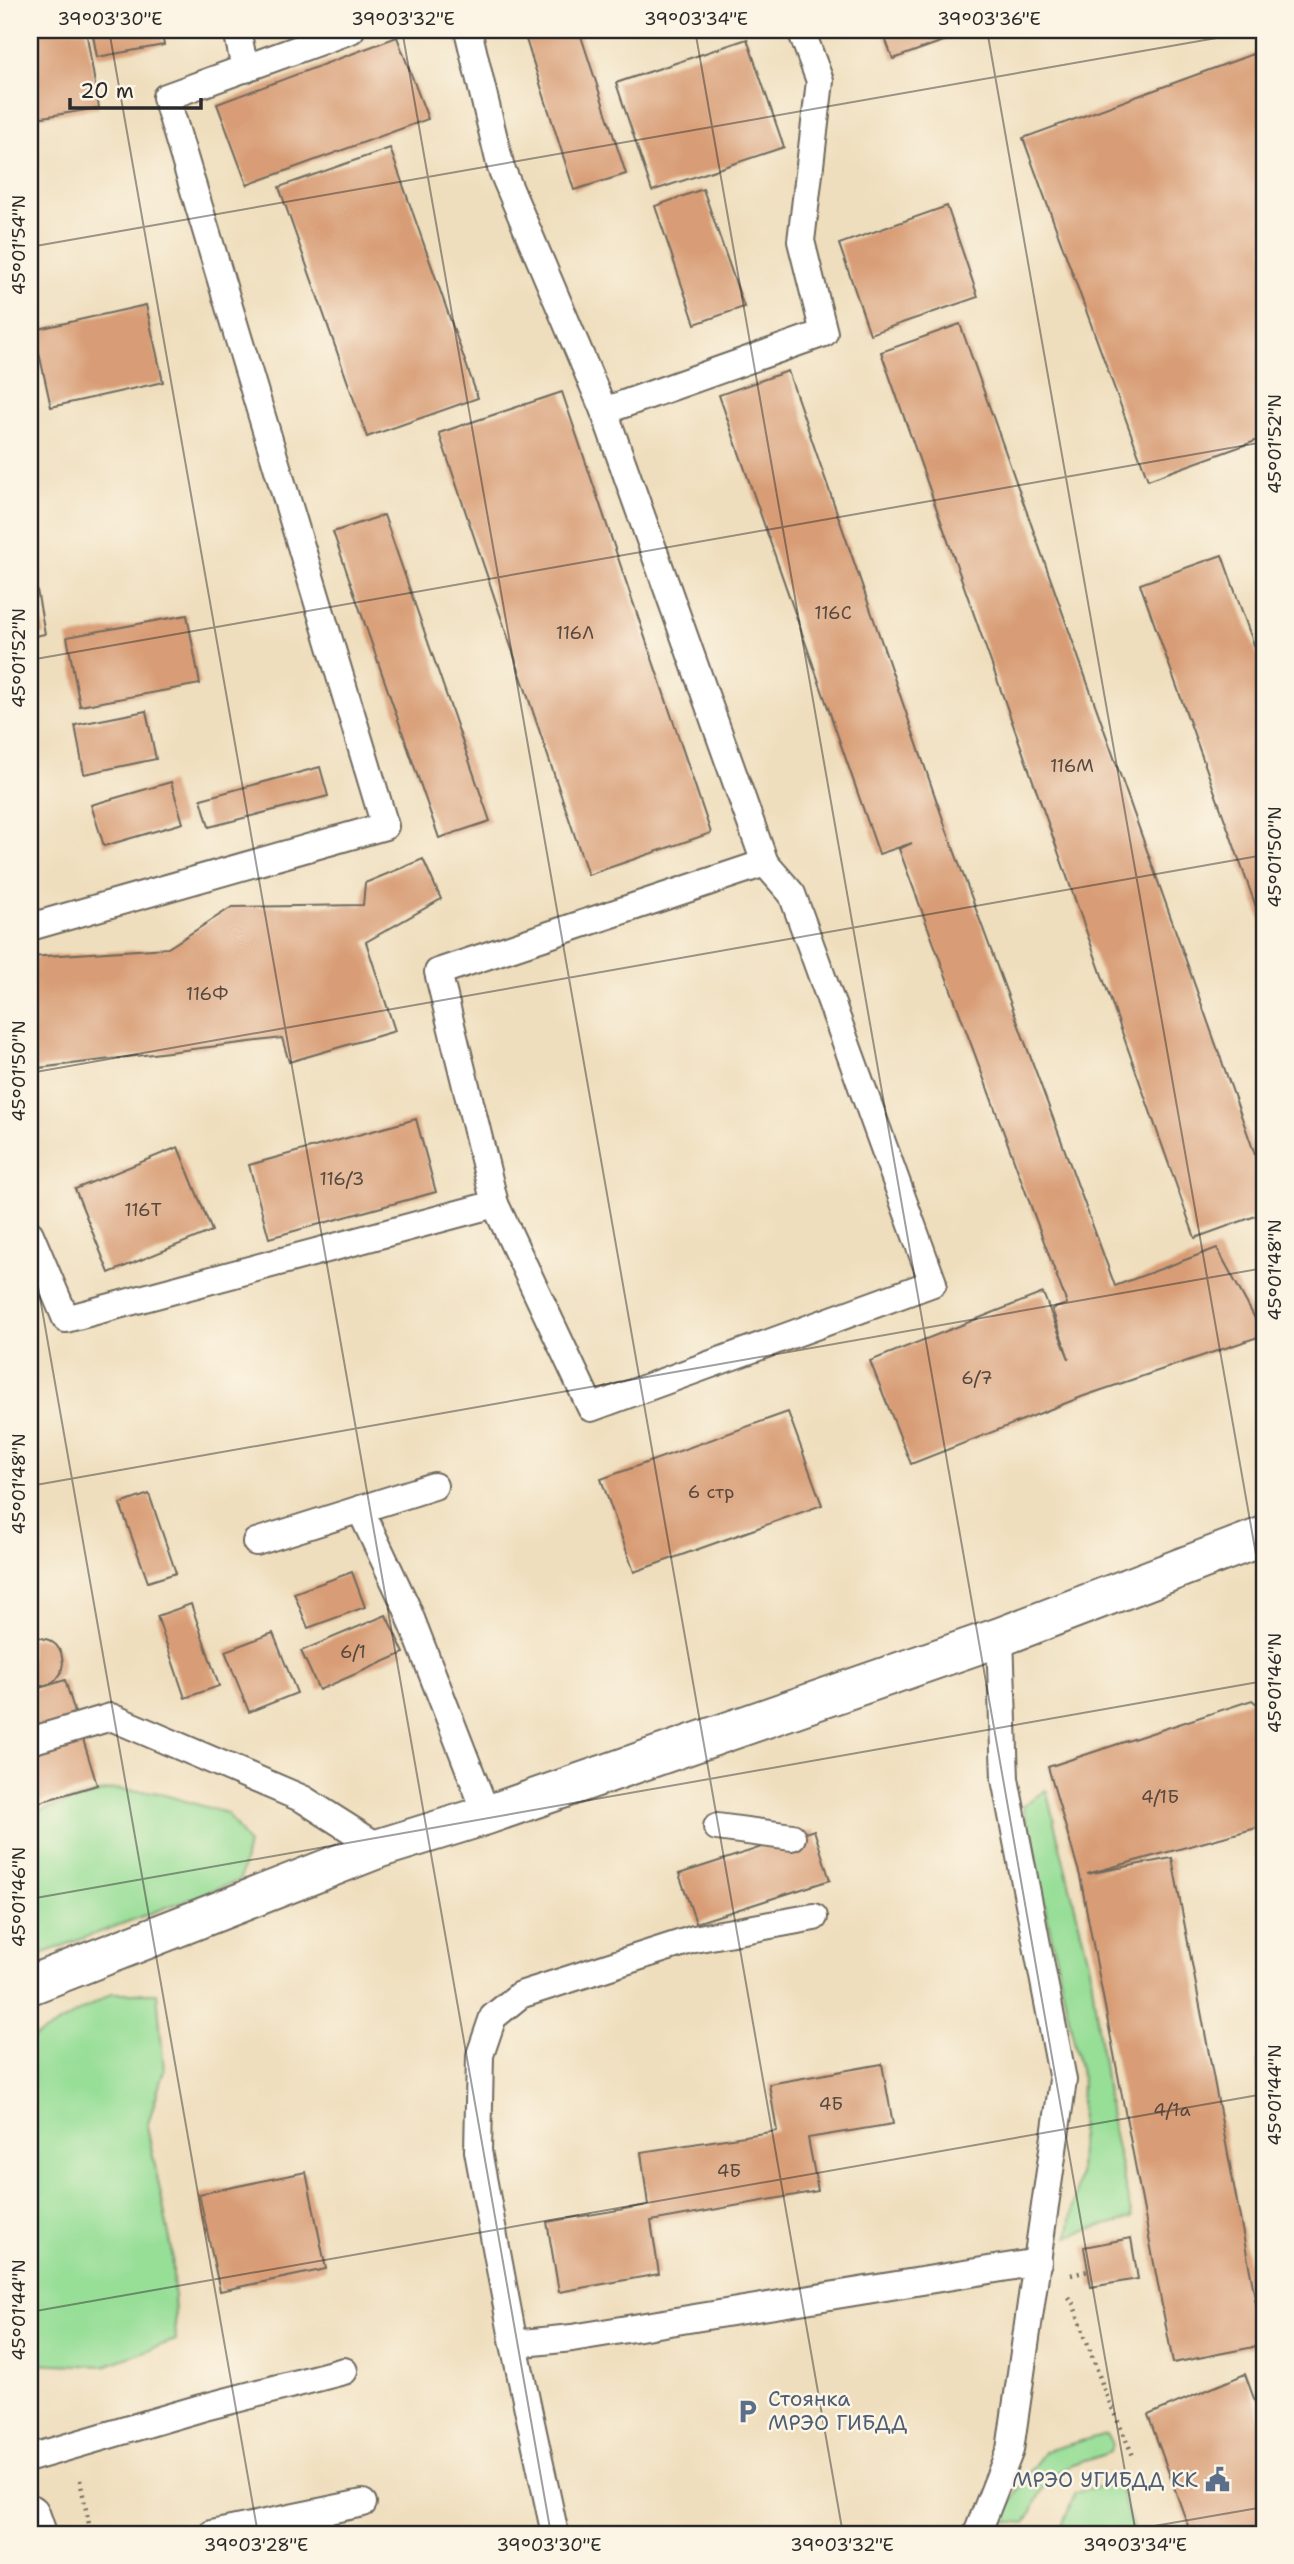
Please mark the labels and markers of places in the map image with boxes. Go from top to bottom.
place label: Стоянка МРЭО ГИБДД [768,2385,907,2437]
parking icon: Стоянка МРЭО ГИБДД [734,2397,762,2425]
place label: МРЭО УГИБДД КК [1012,2466,1198,2494]
public building icon: МРЭО УГИБДД КК [1204,2466,1232,2494]

